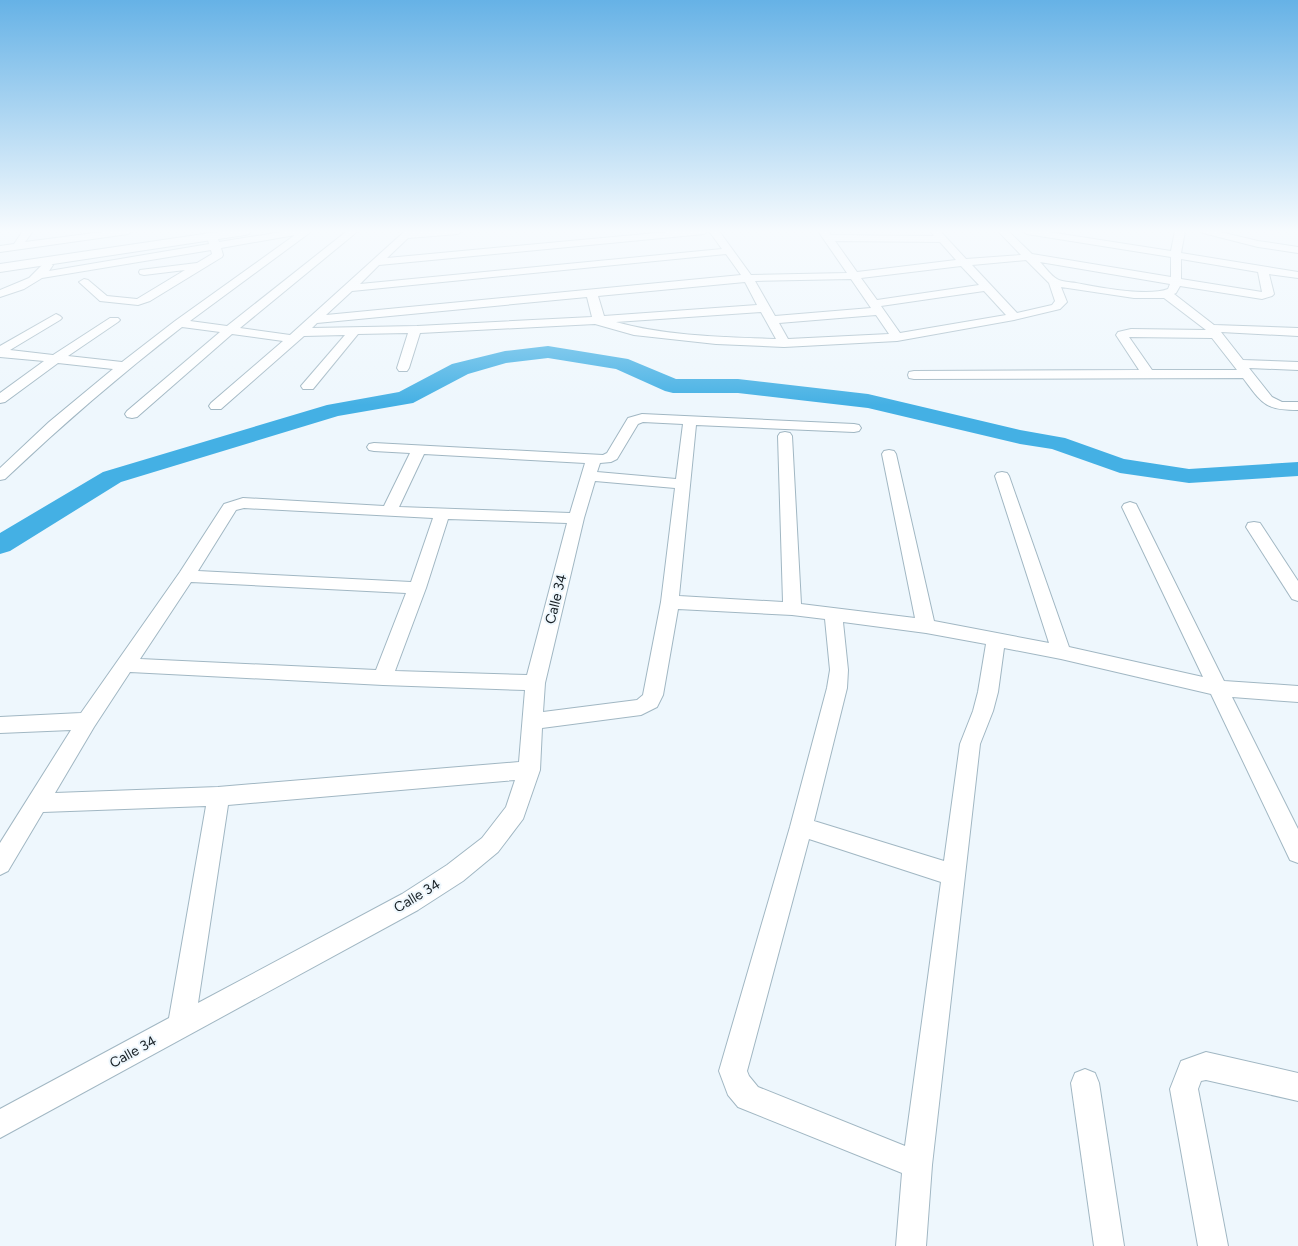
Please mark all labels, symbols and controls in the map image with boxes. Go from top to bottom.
street label: Calle 34 [542,572,570,626]
street label: Calle 34 [391,875,443,916]
street label: Calle 34 [107,1032,160,1072]

